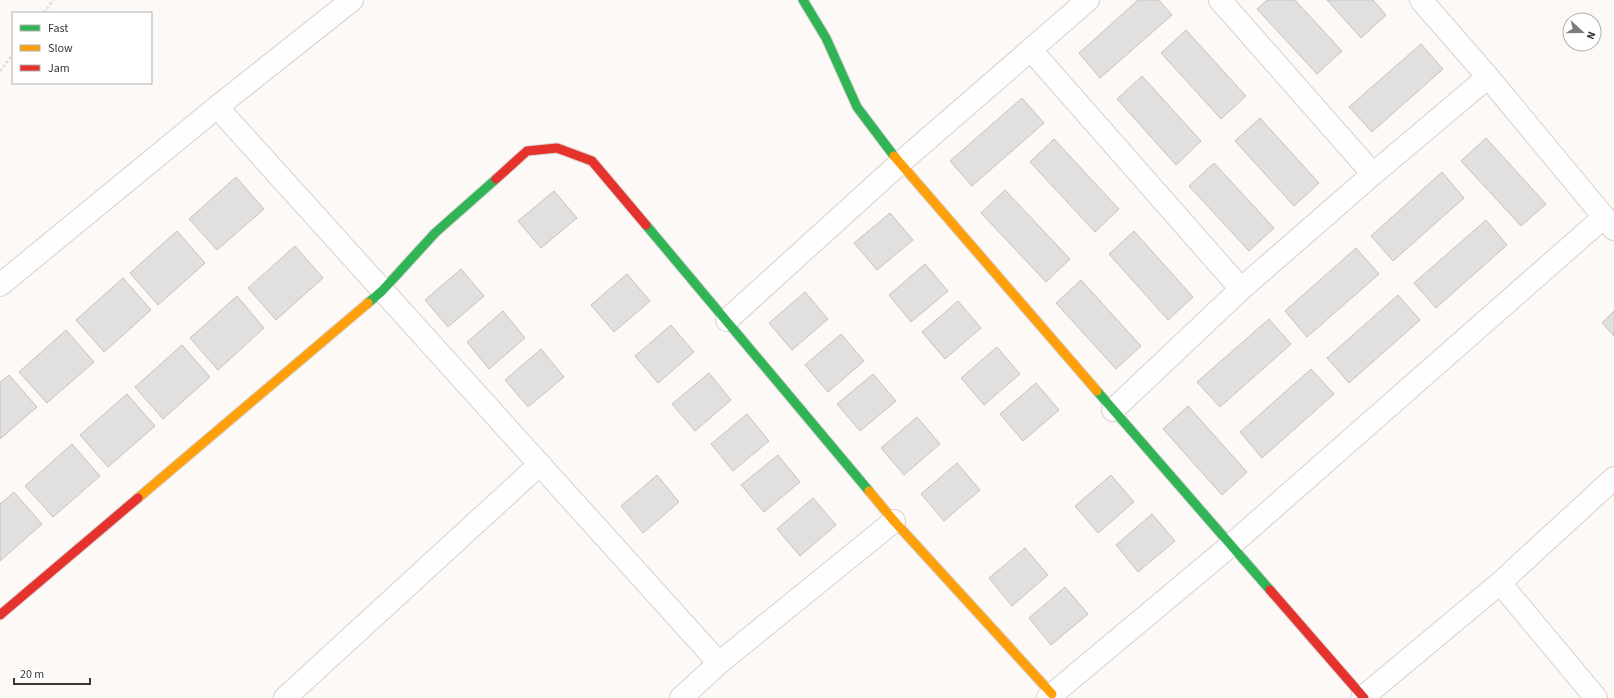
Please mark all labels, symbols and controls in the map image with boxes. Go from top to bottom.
legend [12,12,152,84]
north arrow [1562,12,1602,52]
text: Fast [48,20,68,37]
text: N [1583,29,1599,42]
text: Slow [48,40,73,57]
text: Jam [48,60,70,77]
scale bar [14,660,90,686]
text: 20 m [20,666,44,683]

